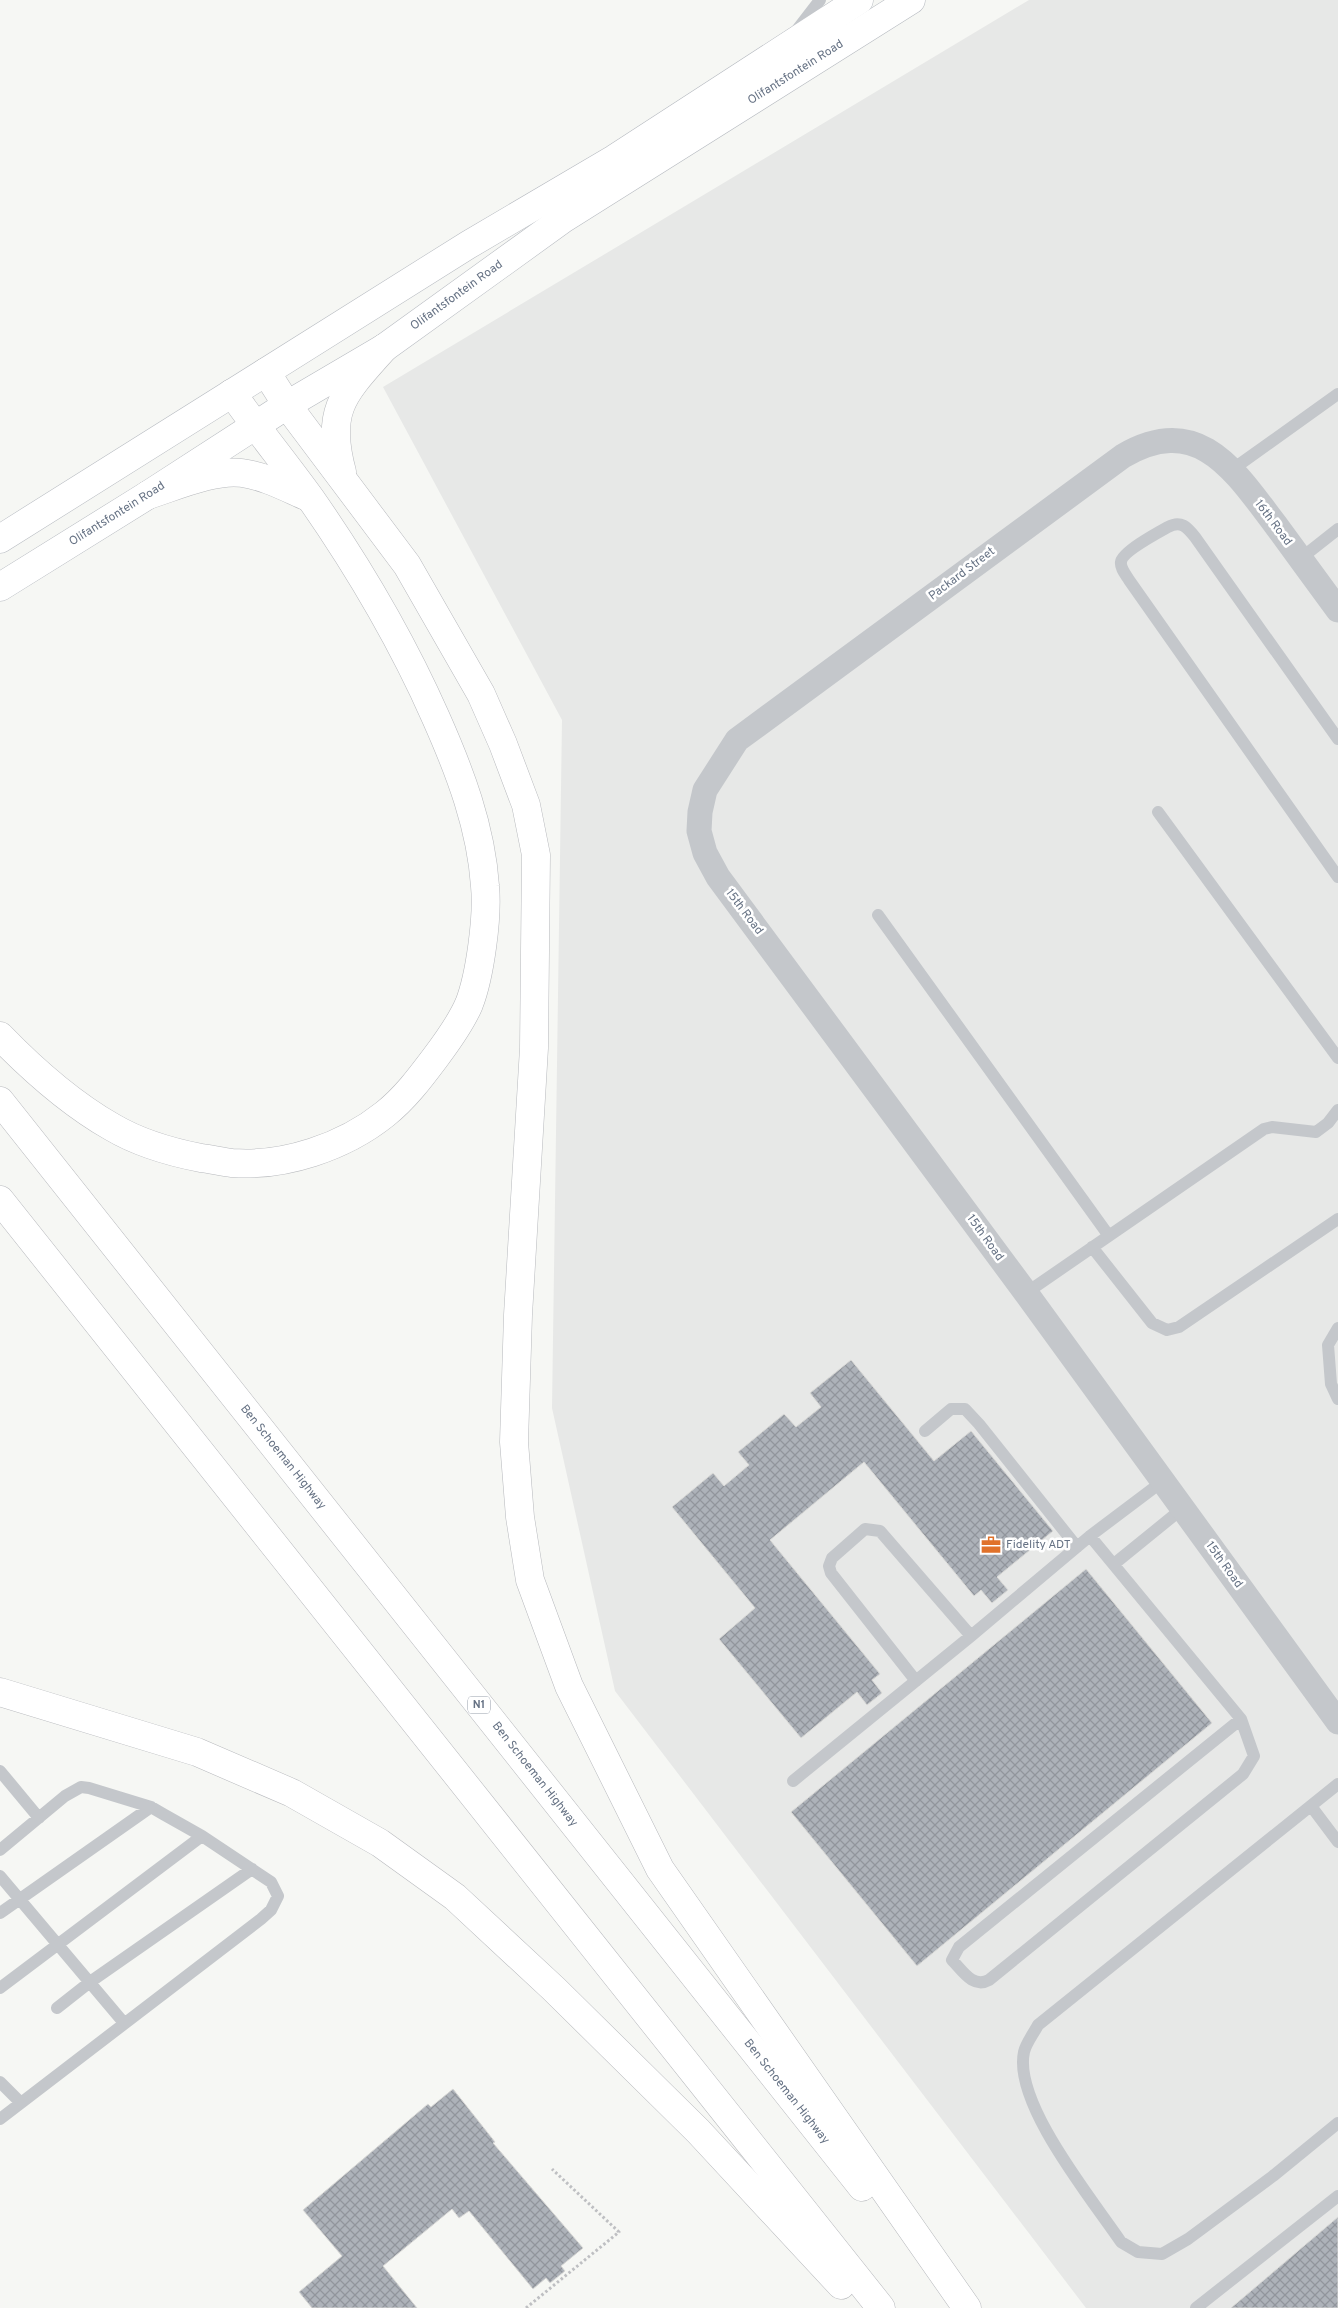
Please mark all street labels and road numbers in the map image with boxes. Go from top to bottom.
street label: Olifantsfontein Road [745,36,847,109]
street label: Olifantsfontein Road [407,257,506,334]
street label: Olifantsfontein Road [66,478,168,550]
street label: 16th Road [1251,497,1295,549]
street label: Packard Street [926,544,998,604]
street label: 15th Road [721,886,767,938]
street label: 15th Road [963,1212,1007,1264]
street label: Ben Schoeman Highway [236,1402,330,1513]
street label: 15th Road [1202,1539,1246,1591]
road number: N1 [468,1696,490,1714]
street label: Ben Schoeman Highway [488,1719,581,1830]
street label: Ben Schoeman Highway [740,2036,833,2148]

